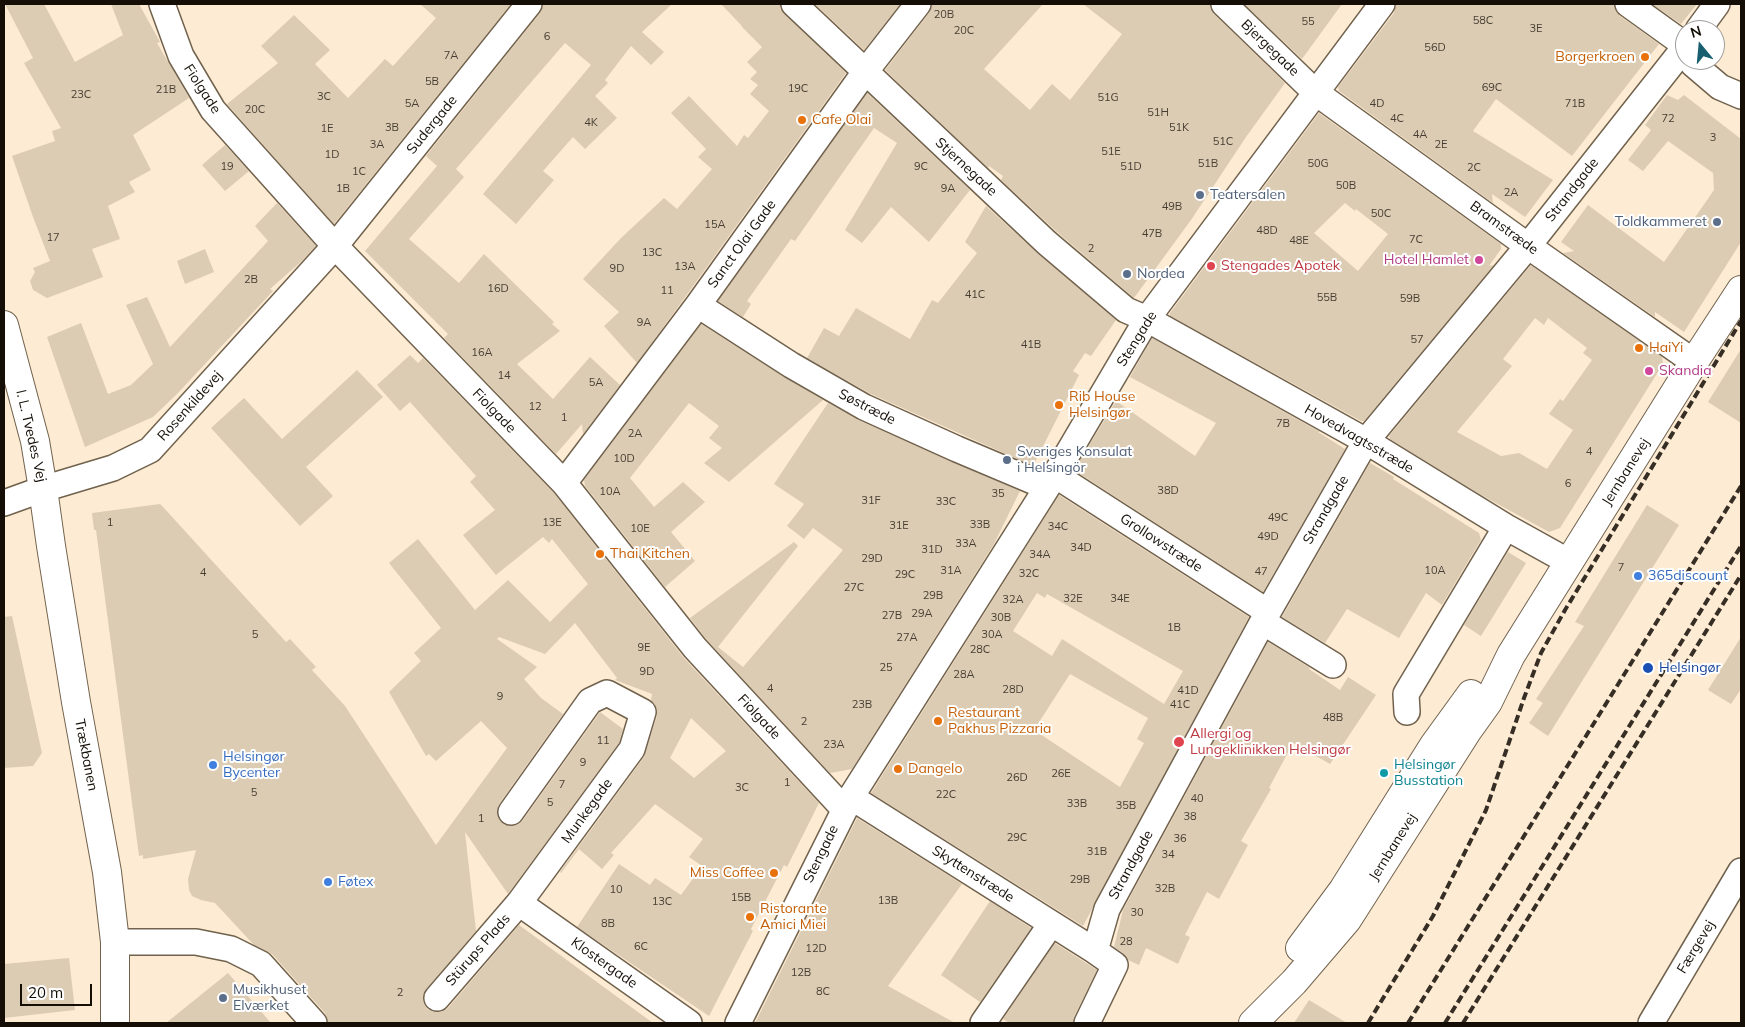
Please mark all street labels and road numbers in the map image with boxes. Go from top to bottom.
street label: Bjergegade [1237,16,1303,80]
street label: Fiolgade [180,61,224,117]
street label: Sudergade [403,92,461,158]
street label: Stjernegade [932,134,1000,200]
street label: Strandgade [1542,155,1602,225]
street label: Sanct Olai Gade [704,197,780,291]
street label: Bramstræde [1467,198,1541,258]
street label: Stengade [1113,308,1161,370]
street label: Rosenkildevej [154,368,226,444]
street label: Fiolgade [469,385,519,437]
street label: Søstræde [836,385,898,429]
street label: I. L. Tvedes Vej [12,388,50,484]
street label: Hovedvagtsstræde [1301,401,1417,477]
street label: Jernbanevej [1599,435,1653,509]
street label: Strandgade [1300,473,1352,547]
street label: Grollowstræde [1117,510,1205,576]
street label: Fiolgade [734,691,784,743]
street label: Trækbanen [71,718,101,792]
street label: Munkegade [558,775,616,847]
street label: Jernbanevej [1366,810,1420,884]
street label: Stengade [800,822,842,886]
street label: Strandgade [1105,827,1157,903]
street label: Skyttenstræde [929,842,1017,906]
street label: Stürups Plads [442,911,514,989]
street label: Færgevej [1674,917,1718,977]
street label: Klostergade [567,934,641,992]

